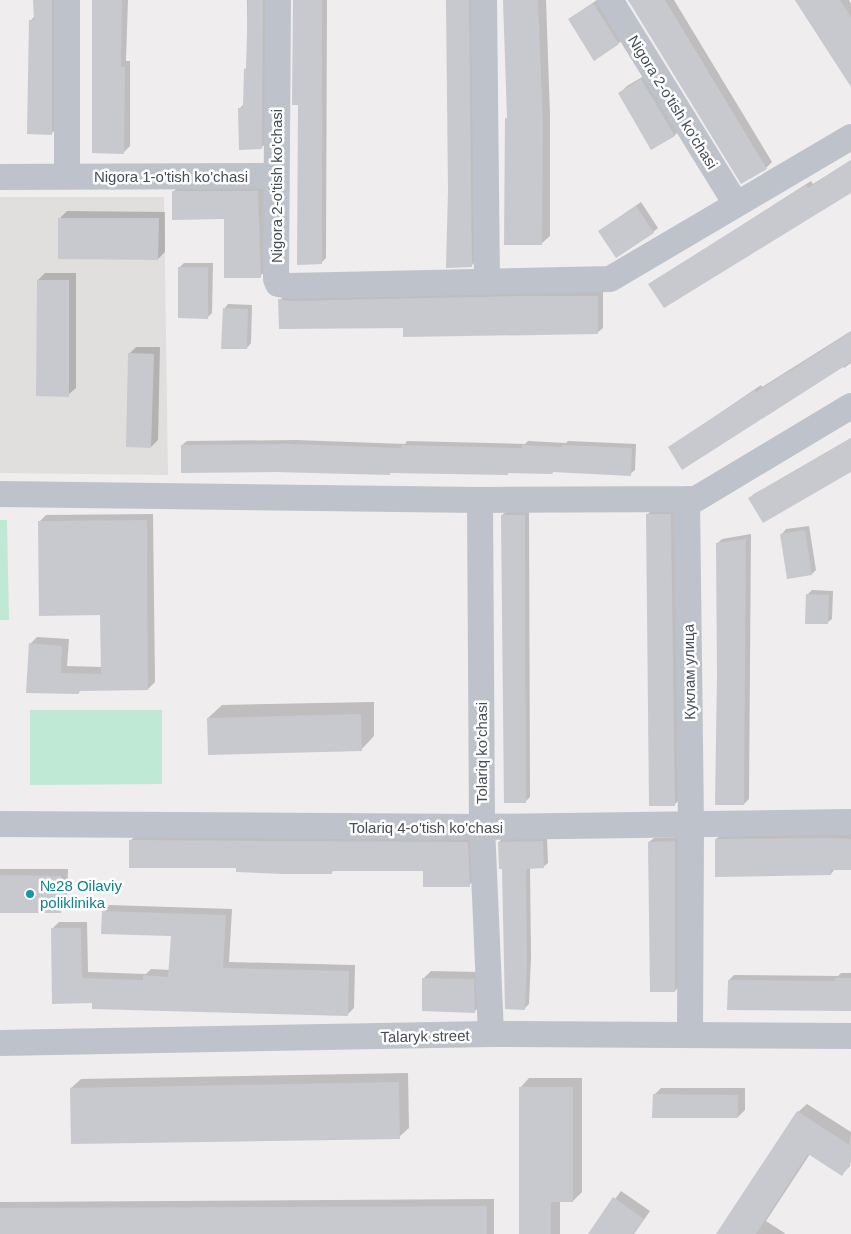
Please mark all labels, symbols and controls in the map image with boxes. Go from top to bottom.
street label: Nigora 2-o'tish ko'chasi [625,32,721,172]
street label: Nigora 2-o'tish ko'chasi [268,109,285,263]
street label: Nigora 1-o'tish ko'chasi [94,168,248,185]
street label: Куклам улица [680,623,698,720]
street label: Tolariq ko'chasi [473,702,490,804]
street label: Tolariq 4-o'tish ko'chasi [349,819,503,836]
place label: №28 Oilaviy poliklinika [40,877,122,911]
marker: №28 Oilaviy poliklinika [24,888,36,900]
street label: Talaryk street [380,1027,471,1045]

